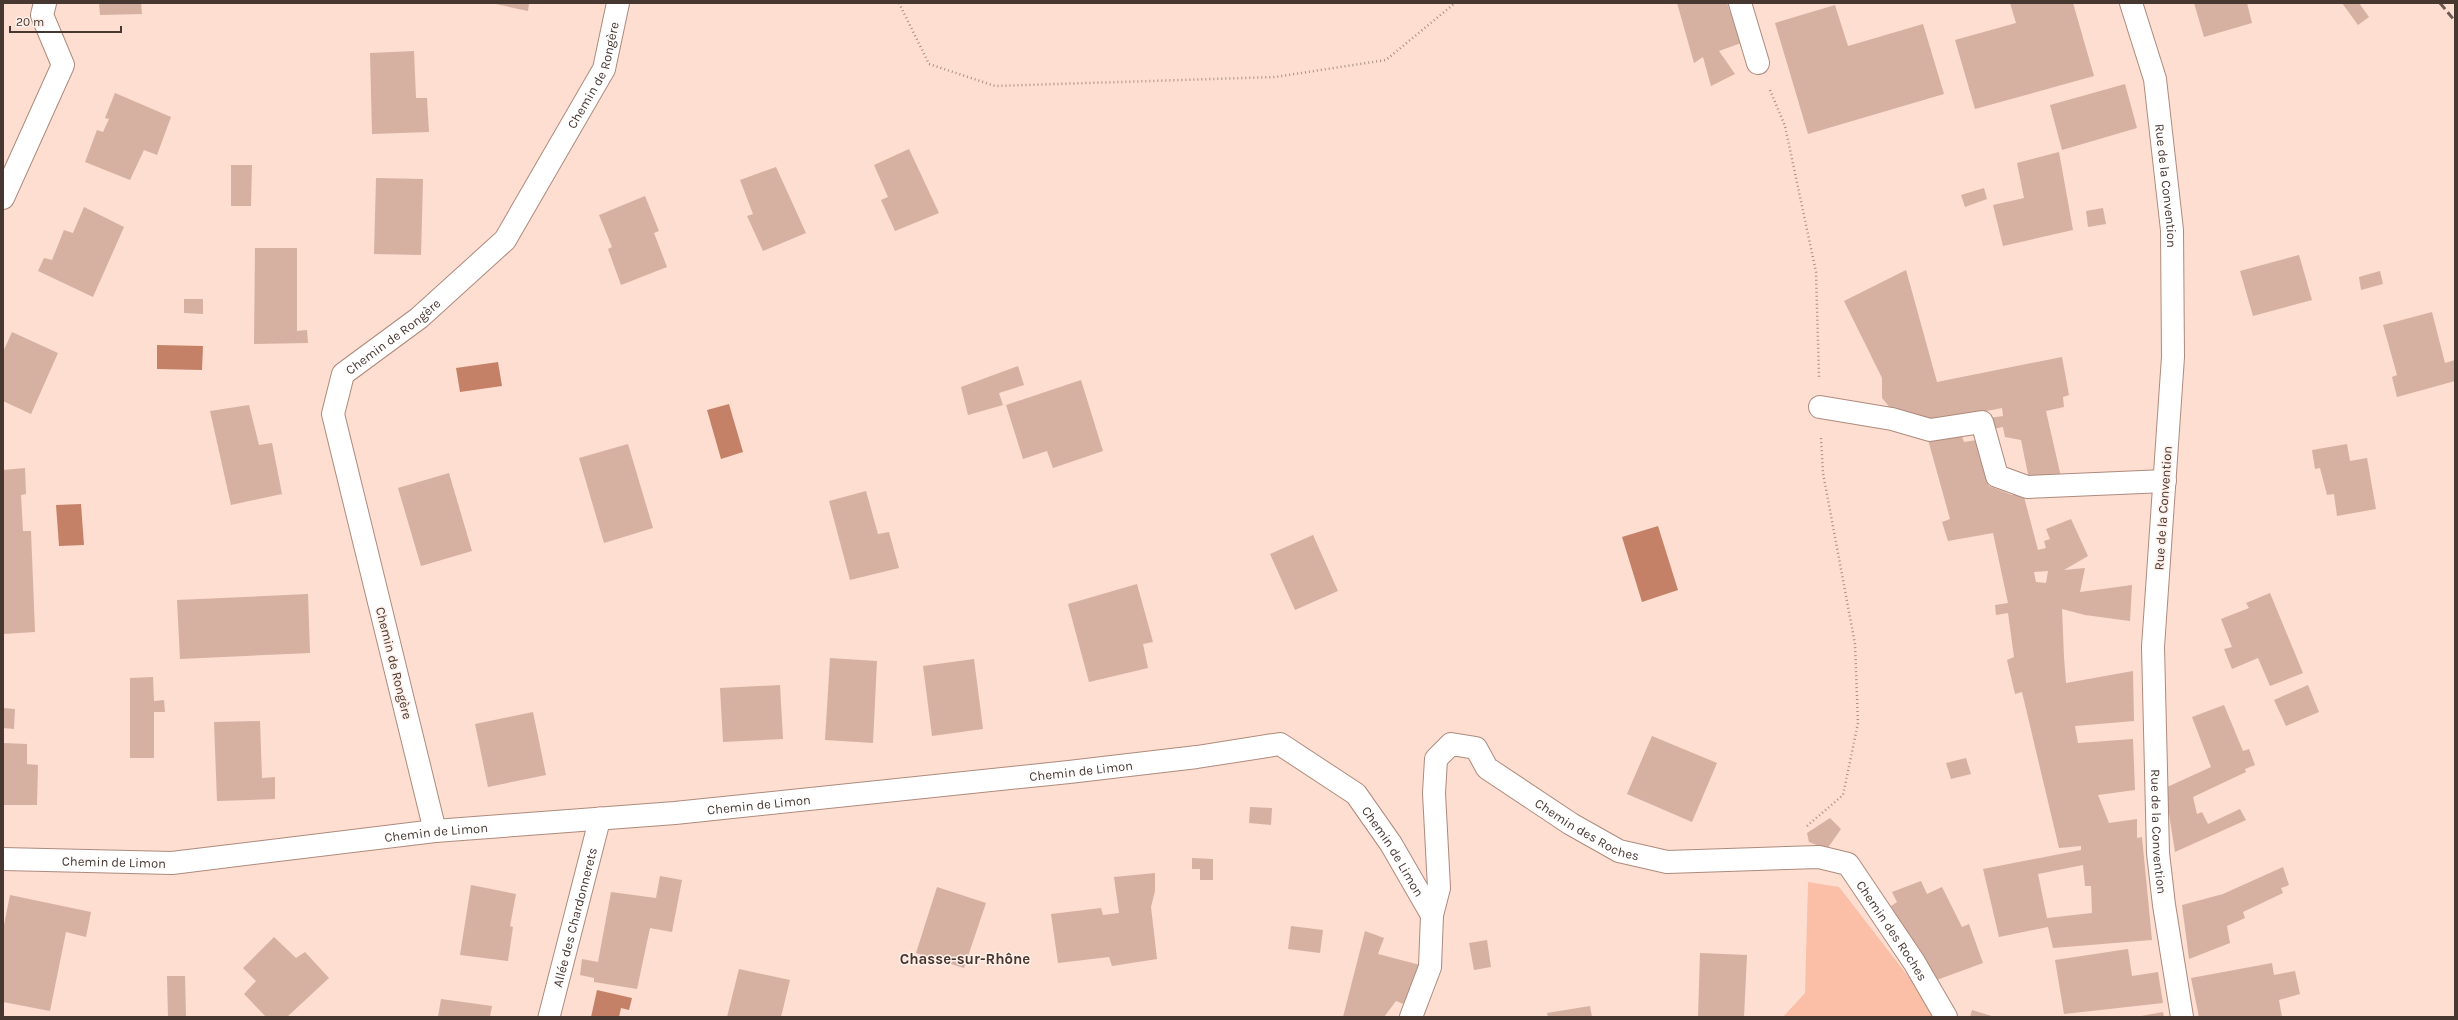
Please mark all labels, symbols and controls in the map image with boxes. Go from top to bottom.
scale bar [10,8,121,34]
text: 20 m [16,15,44,29]
street label: Chemin de Rongère [564,20,621,131]
street label: Rue de la Convention [2153,123,2180,248]
street label: Chemin de Rongère [342,295,443,377]
street label: Rue de la Convention [2151,445,2175,571]
street label: Chemin de Rongère [373,605,415,721]
street label: Chemin de Limon [1029,757,1134,784]
street label: Rue de la Convention [2148,769,2170,895]
street label: Chemin de Limon [706,791,811,817]
street label: Chemin des Roches [1532,795,1641,863]
street label: Chemin de Limon [1359,803,1427,899]
street label: Chemin de Limon [383,820,488,845]
street label: Allée des Chardonnerets [549,846,600,989]
street label: Chemin de Limon [62,853,166,870]
street label: Chemin des Roches [1854,877,1931,983]
district label: Chasse-sur-Rhône [900,950,1030,968]

